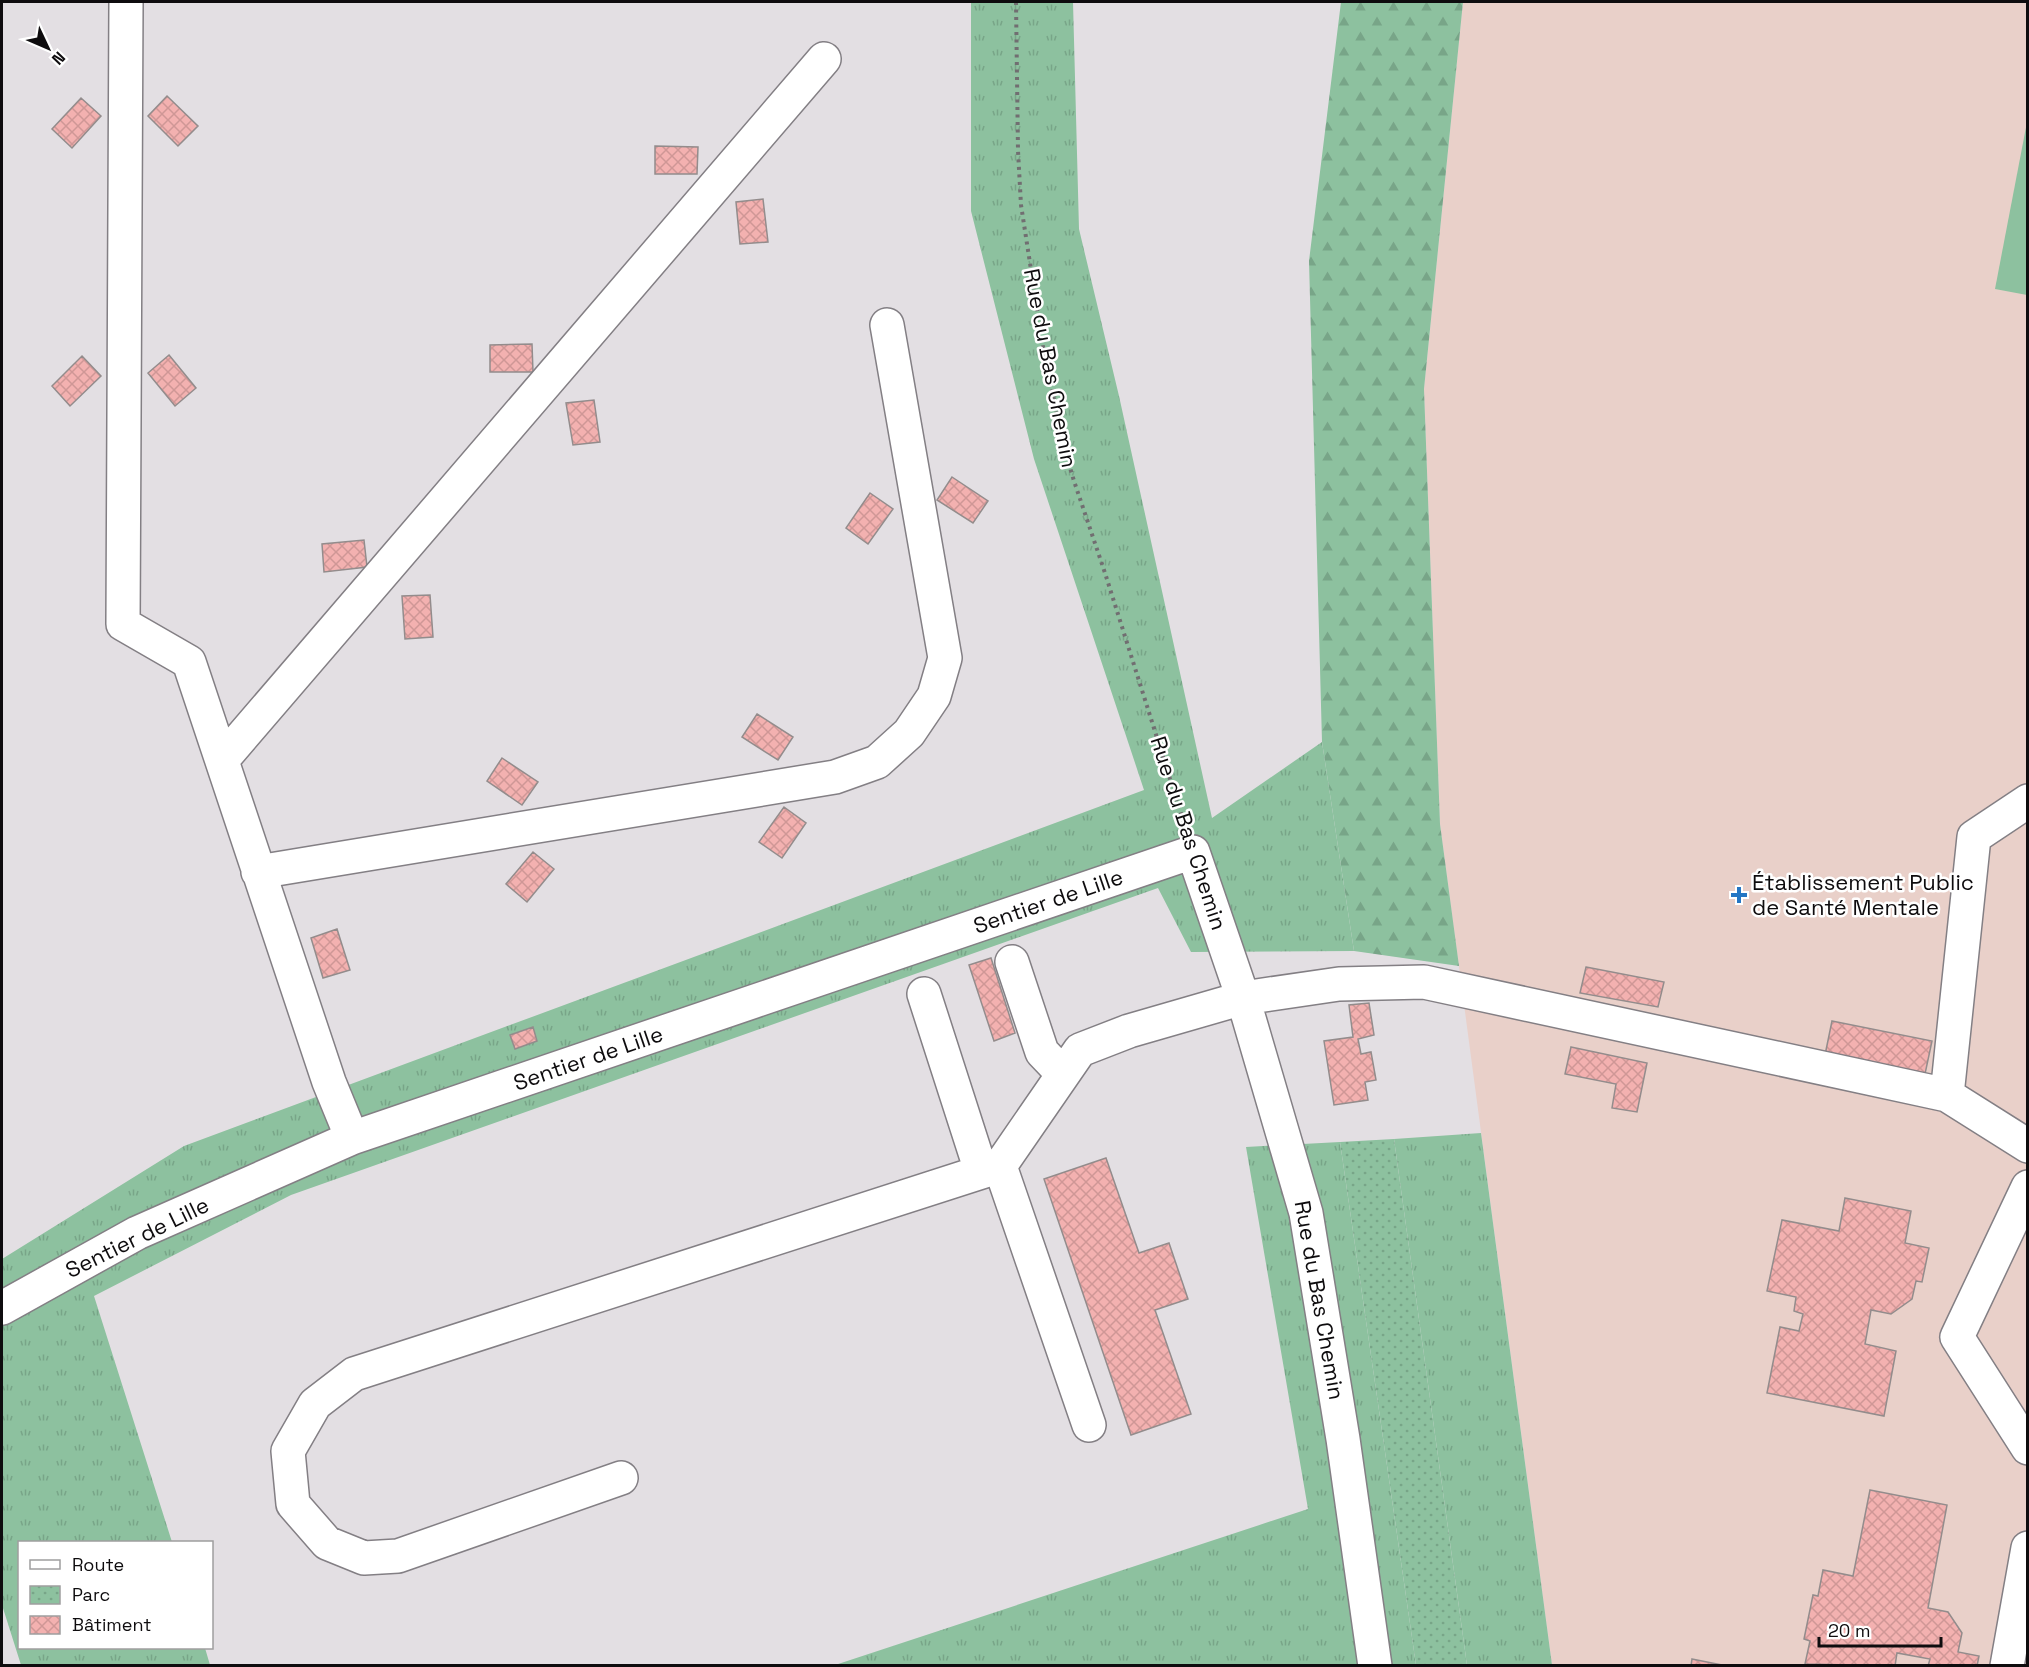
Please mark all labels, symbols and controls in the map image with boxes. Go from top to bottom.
north arrow [18,18,78,78]
text: N [47,47,70,69]
street label: Rue du Bas Chemin [1018,266,1084,470]
street label: Rue du Bas Chemin [1144,733,1234,933]
street label: Sentier de Lille [970,862,1126,940]
place label: Établissement Public de Santé Mentale [1752,868,1974,921]
marker: Établissement Public de Santé Mentale [1730,886,1748,904]
street label: Sentier de Lille [510,1019,666,1097]
street label: Sentier de Lille [61,1190,213,1284]
street label: Rue du Bas Chemin [1289,1198,1351,1402]
legend [18,1541,213,1649]
text: Route [72,1553,124,1576]
text: Parc [72,1583,110,1606]
scale bar [1819,1610,1940,1648]
text: Bâtiment [72,1613,152,1636]
text: 20 m [1828,1619,1871,1642]

